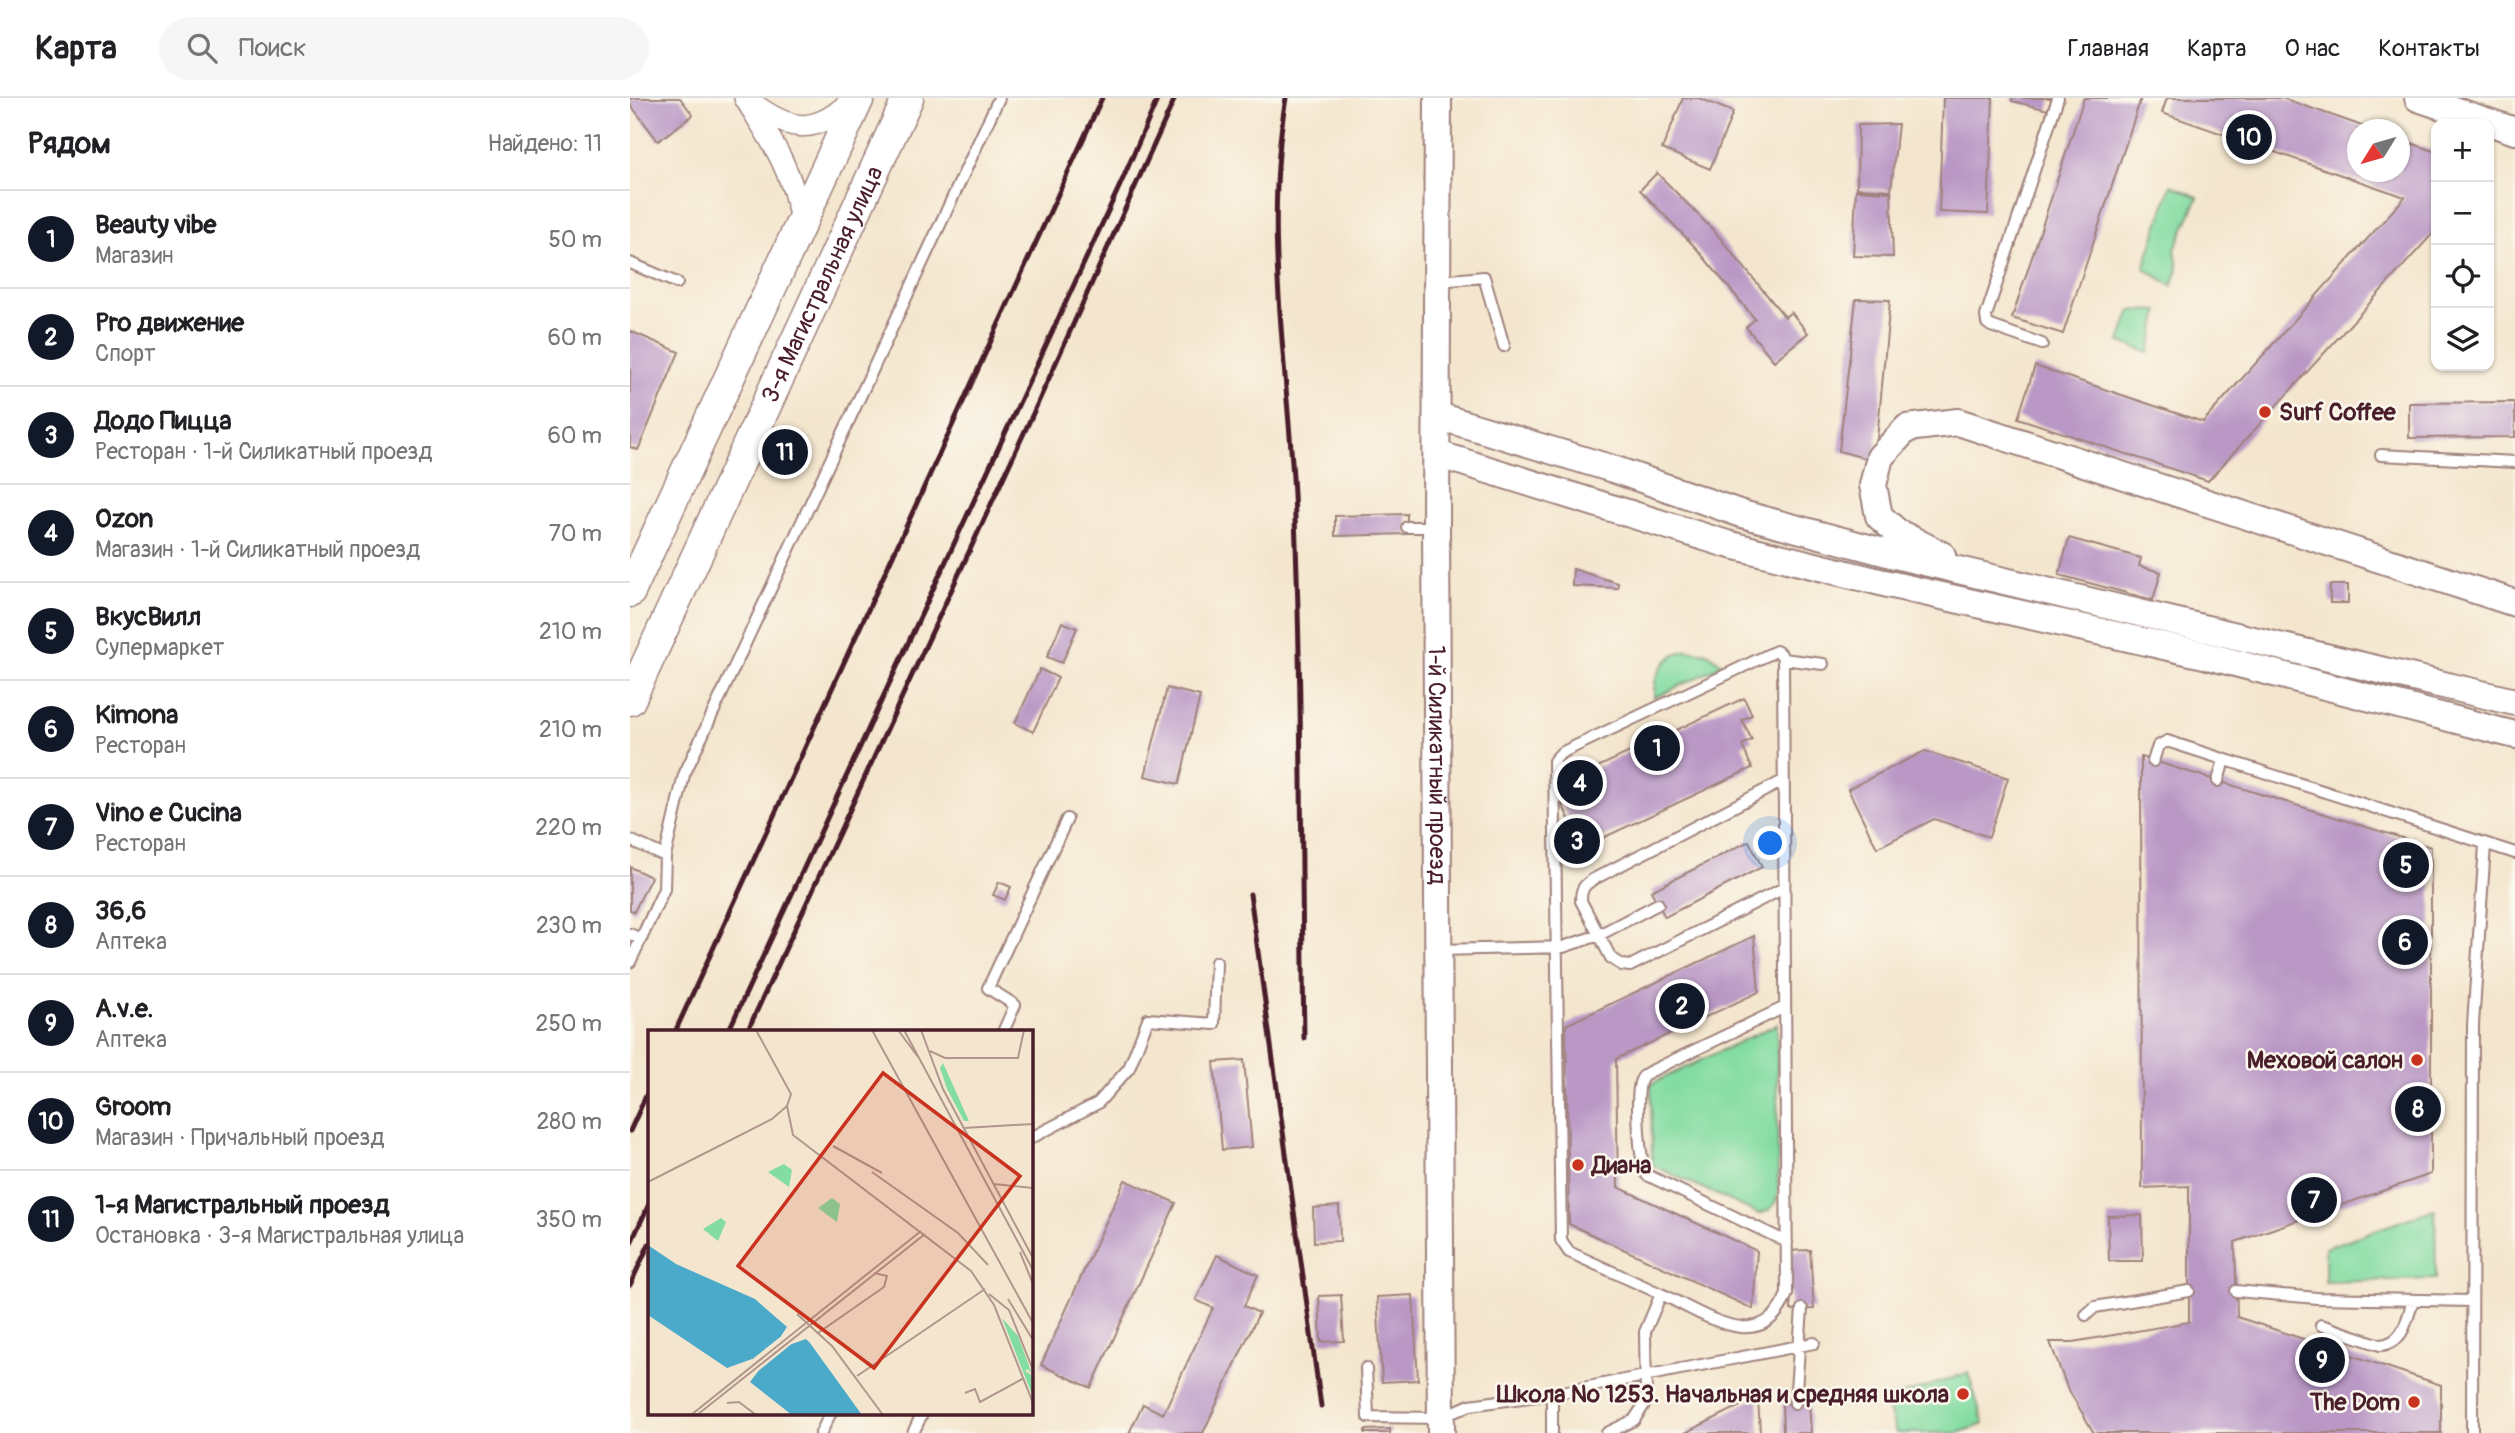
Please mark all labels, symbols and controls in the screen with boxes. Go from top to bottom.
search box [159,17,649,80]
text: Карта [35,28,117,69]
icon: search [183,29,221,67]
text: Поиск [239,32,307,64]
text: Главная [2068,34,2149,63]
text: Карта [2187,34,2247,63]
text: О нас [2285,34,2340,63]
text: Контакты [2378,34,2480,63]
pin: 10 [2226,111,2272,163]
north arrow [2347,119,2410,182]
map controls [2431,119,2494,371]
button: + [2431,119,2494,182]
text: Рядом [28,125,111,162]
text: Найдено: 11 [488,129,602,158]
street label: 3-я Магистральная улица [755,162,889,407]
button: − [2431,182,2494,245]
text: Beauty vibe [95,209,216,241]
text: 1 [47,225,56,254]
text: 50 m [548,225,602,254]
text: Магазин [95,241,174,270]
button: locate [2431,245,2494,308]
text: Pro движение [95,307,244,339]
button: layers [2431,308,2494,371]
text: 2 [45,323,57,352]
text: 60 m [547,323,602,352]
text: Спорт [95,339,156,368]
place label: Surf Coffee [2279,398,2397,427]
marker: Surf Coffee [2257,404,2273,420]
text: Додо Пицца [95,405,232,437]
text: 3 [45,421,57,450]
text: 60 m [547,421,602,450]
pin: 11 [762,426,808,478]
text: Ресторан · 1-й Силикатный проезд [95,437,432,466]
text: Ozon [95,503,153,535]
text: 4 [44,519,58,548]
text: 70 m [549,519,602,548]
text: Магазин · 1-й Силикатный проезд [95,535,420,564]
text: ВкусВилл [95,601,201,633]
text: 5 [45,617,57,646]
text: 210 m [539,617,602,646]
text: Супермаркет [95,633,224,662]
street label: 1-й Силикатный проезд [1422,645,1452,885]
text: Kimona [95,699,178,731]
text: 6 [44,715,58,744]
text: 210 m [539,715,602,744]
pin: 1 [1634,722,1680,774]
text: Ресторан [95,731,186,760]
pin: 4 [1557,757,1603,809]
text: Vino e Cucina [95,797,242,829]
text: 7 [45,813,57,842]
text: 220 m [535,813,602,842]
pin: 3 [1554,815,1600,867]
your location [1753,826,1787,860]
text: Ресторан [95,829,186,858]
pin: 5 [2383,839,2429,891]
text: 36,6 [95,895,146,927]
text: 8 [45,911,57,940]
text: 230 m [536,911,602,940]
pin: 6 [2382,916,2428,968]
text: Аптека [95,927,167,956]
pin: 2 [1659,980,1705,1032]
text: A.v.e. [95,993,153,1025]
text: 9 [45,1009,57,1038]
text: 250 m [536,1009,602,1038]
text: Аптека [95,1025,167,1054]
inset map [648,1030,1032,1416]
place label: Меховой салон [2247,1046,2403,1075]
marker: Меховой салон [2409,1052,2425,1068]
pin: 8 [2395,1083,2441,1135]
text: Groom [95,1091,171,1123]
text: 10 [39,1107,63,1136]
text: 280 m [536,1107,602,1136]
text: Магазин · Причальный проезд [95,1123,384,1152]
place label: Диана [1590,1151,1651,1180]
marker: Диана [1570,1157,1586,1173]
pin: 7 [2291,1174,2337,1226]
text: 1-я Магистральный проезд [95,1189,389,1221]
text: 11 [42,1205,60,1234]
text: 350 m [536,1205,602,1234]
text: Остановка · 3-я Магистральная улица [95,1221,464,1250]
pin: 9 [2299,1334,2345,1386]
place label: Школа № 1253. Начальная и средняя школа [1496,1380,1949,1409]
marker: Школа № 1253. Начальная и средняя школа [1955,1386,1971,1402]
place label: The Dom [2309,1388,2400,1417]
marker: The Dom [2406,1394,2422,1410]

